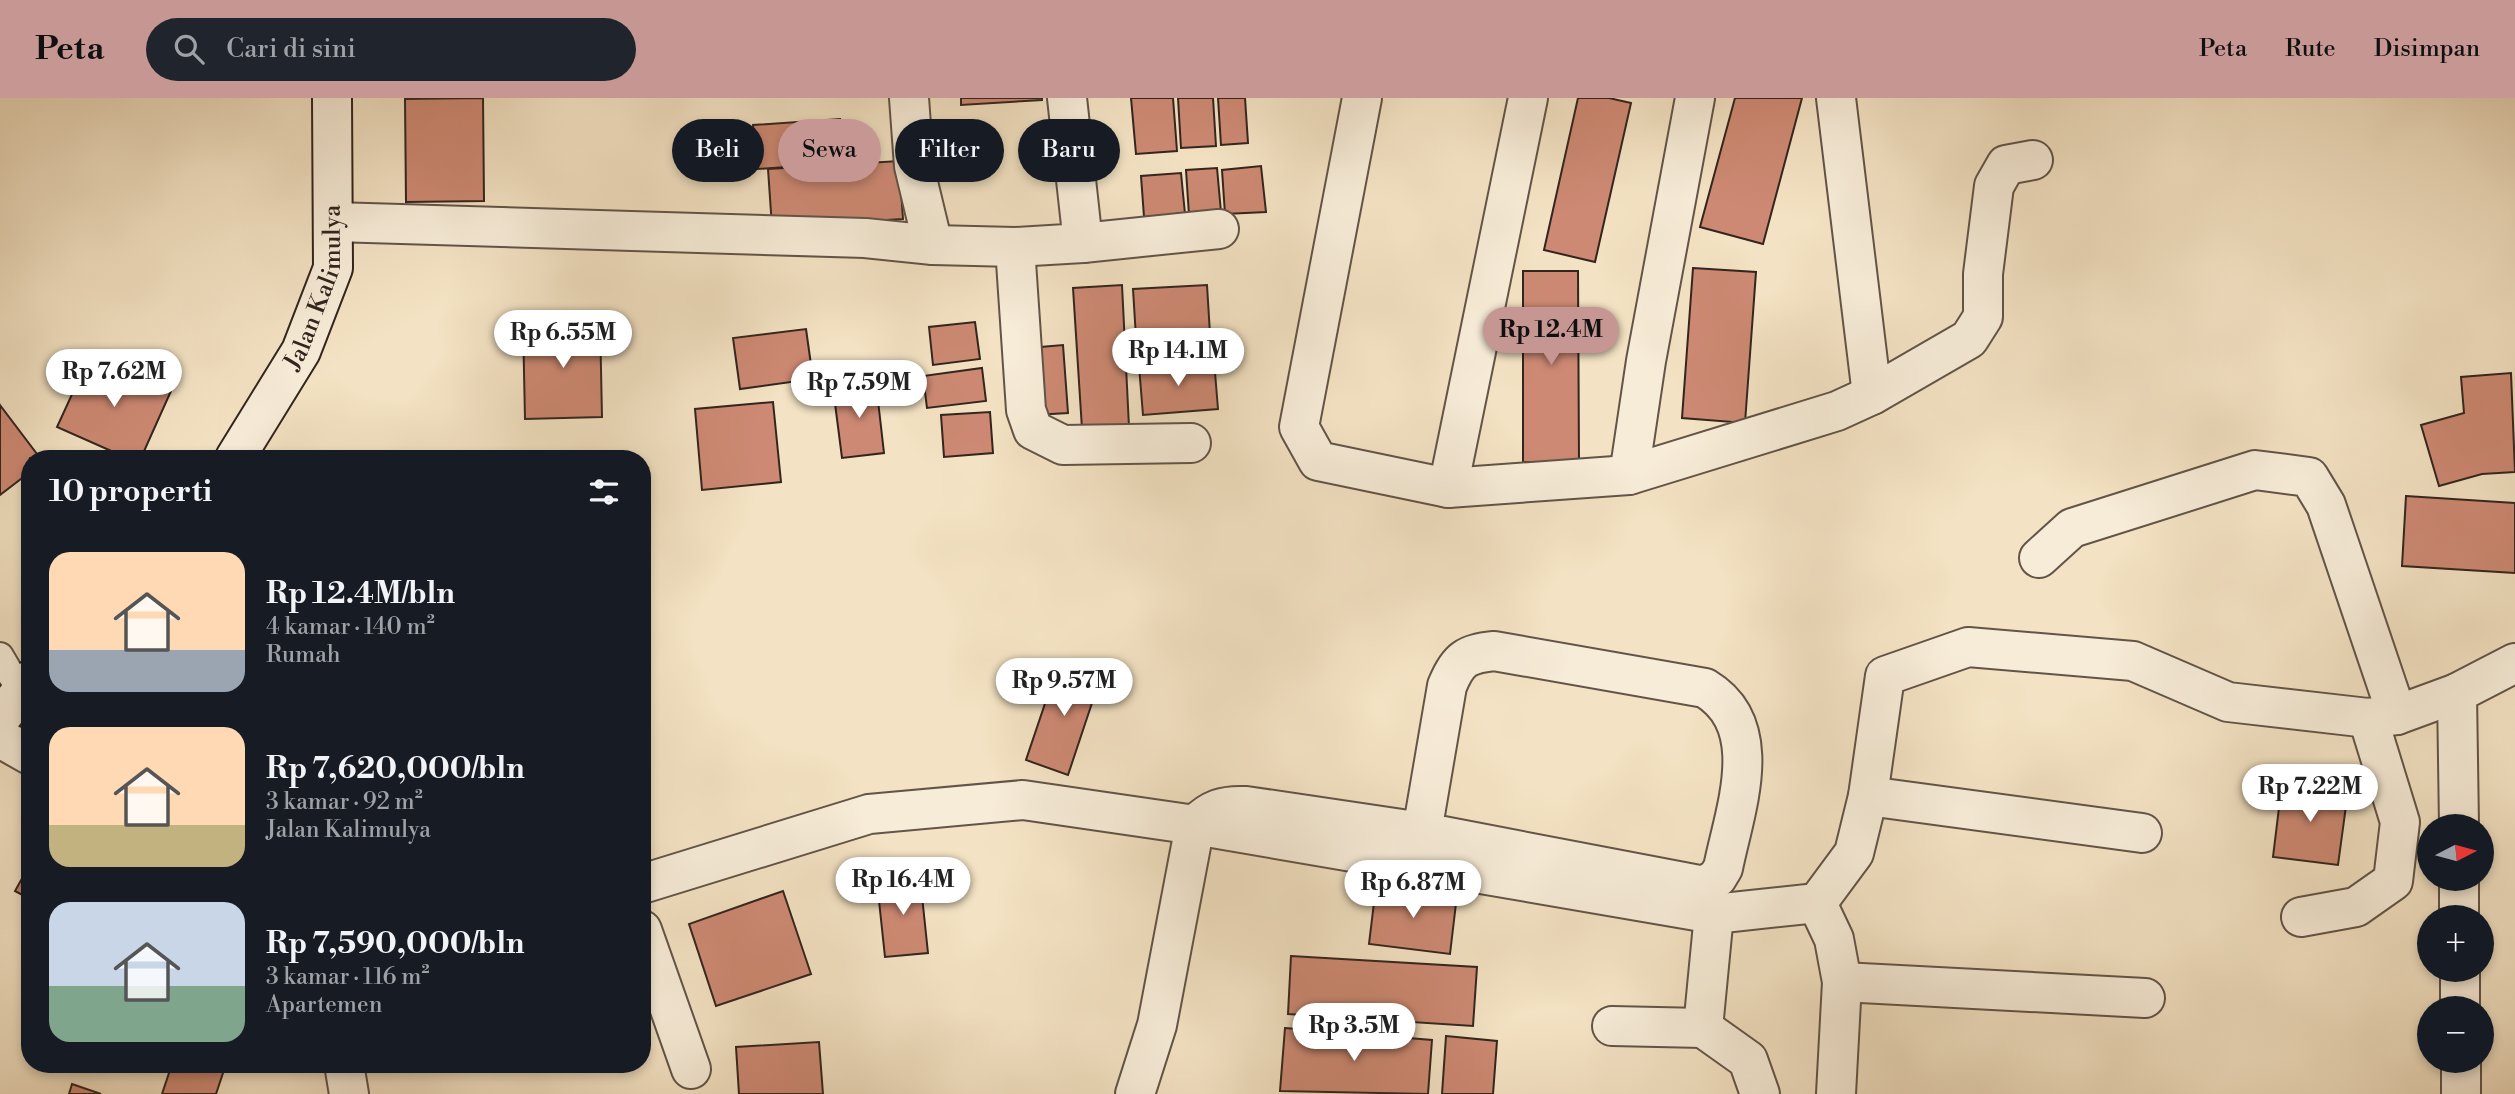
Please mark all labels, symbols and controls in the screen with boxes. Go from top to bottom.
search box [146,18,636,81]
text: Peta [35,29,104,70]
icon: search [170,30,208,68]
text: Cari di sini [226,33,356,65]
text: Peta [2199,34,2247,64]
text: Rute [2285,34,2336,64]
text: Disimpan [2374,34,2480,64]
chip: Beli [672,119,764,182]
chip: Sewa [778,119,881,182]
chip: Filter [895,119,1004,182]
chip: Baru [1018,119,1120,182]
street label: Jalan Kalimulya [277,204,348,377]
pin: Rp 12.4M [1479,308,1623,367]
pin: Rp 6.55M [491,310,635,370]
text: Rp 12.4M [1499,316,1603,344]
text: Rp 6.55M [510,319,616,347]
pin: Rp 14.1M [1106,328,1250,388]
text: Rp 14.1M [1128,337,1228,365]
pin: Rp 7.62M [42,350,186,409]
text: Rp 7.62M [62,358,166,386]
pin: Rp 7.59M [787,360,931,420]
text: Rp 7.59M [807,369,911,397]
text: 10 properti [49,473,212,511]
icon: filters [585,473,623,511]
text: Rp 12.4M/bln [266,575,455,613]
icon: home [105,580,189,664]
text: 4 kamar · 140 m² [266,613,435,641]
text: Rumah [266,641,341,669]
pin: Rp 9.57M [992,658,1136,718]
text: Rp 9.57M [1012,667,1116,695]
text: Rp 7,620,000/bln [266,750,525,788]
icon: home [105,755,189,839]
pin: Rp 7.22M [2238,764,2382,824]
text: Rp 7.22M [2258,773,2362,801]
text: 3 kamar · 92 m² [266,788,423,816]
north arrow [2417,814,2494,891]
map controls [2417,814,2494,1073]
text: Jalan Kalimulya [266,816,431,844]
pin: Rp 16.4M [831,858,975,917]
pin: Rp 6.87M [1341,860,1485,920]
text: Rp 16.4M [851,866,955,894]
text: Rp 6.87M [1360,869,1466,897]
button: + [2417,905,2494,982]
text: Rp 7,590,000/bln [266,925,524,963]
icon: home [105,930,189,1014]
text: 3 kamar · 116 m² [266,963,429,991]
text: Apartemen [266,991,382,1019]
button: − [2417,996,2494,1073]
pin: Rp 3.5M [1289,1004,1419,1063]
text: Rp 3.5M [1308,1012,1400,1040]

